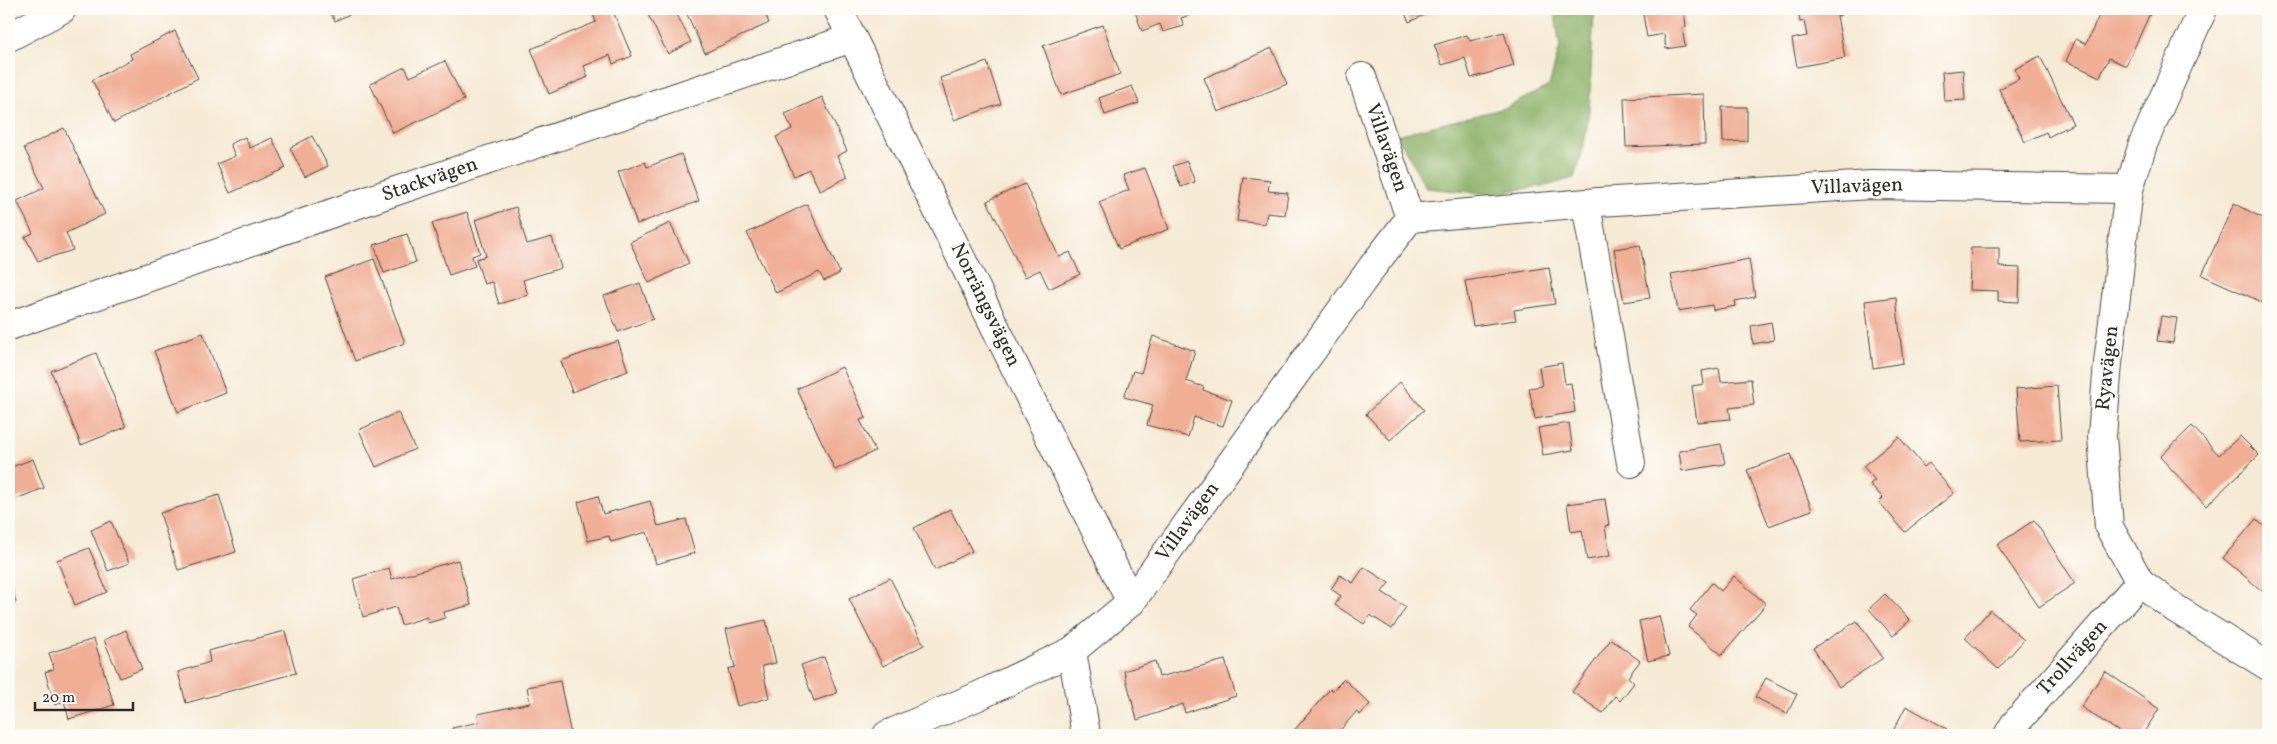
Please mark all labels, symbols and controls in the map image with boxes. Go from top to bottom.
street label: Villavägen [1358,100,1414,196]
street label: Stackvägen [378,151,482,209]
street label: Villavägen [1810,171,1904,203]
street label: Norrängsvägen [943,238,1027,372]
street label: Ryavägen [2090,324,2126,412]
street label: Villavägen [1150,476,1226,568]
street label: Trollvägen [2031,614,2115,702]
scale bar [35,679,132,711]
text: 20 m [42,688,75,709]

